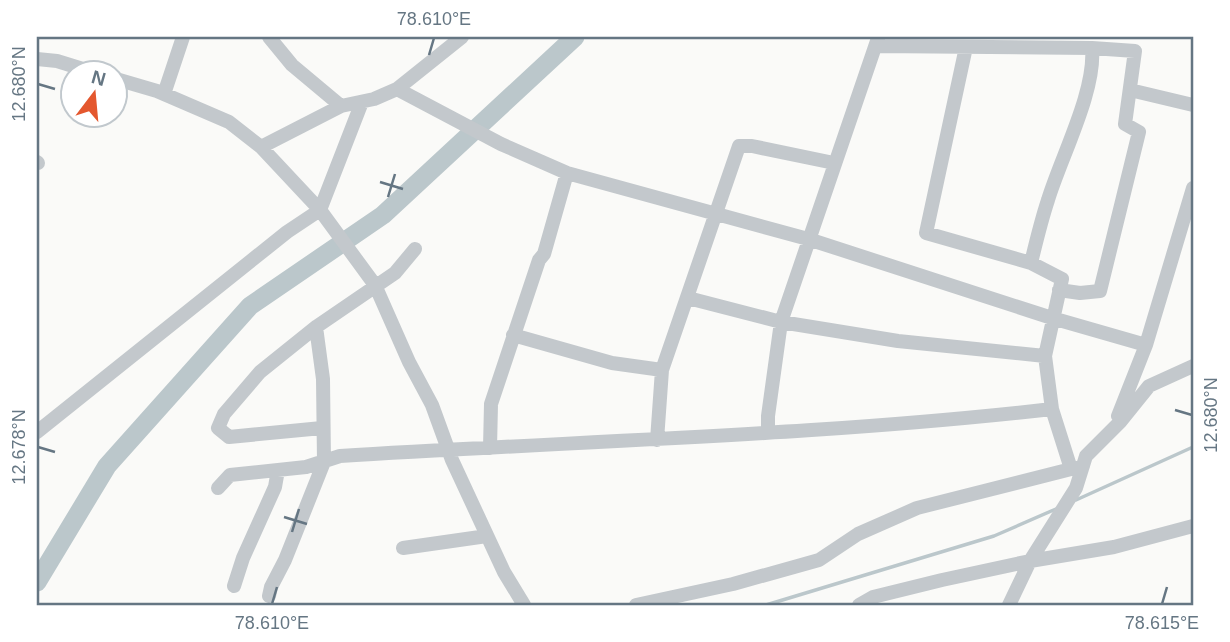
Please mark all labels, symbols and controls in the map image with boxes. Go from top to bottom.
text: 78.610°E [397,9,471,29]
text: 12.680°N [9,46,29,122]
north arrow [60,60,130,130]
text: N [89,66,108,90]
text: 12.680°N [1201,377,1221,453]
text: 12.678°N [9,409,29,485]
text: 78.610°E [235,613,309,633]
text: 78.615°E [1125,613,1199,633]

